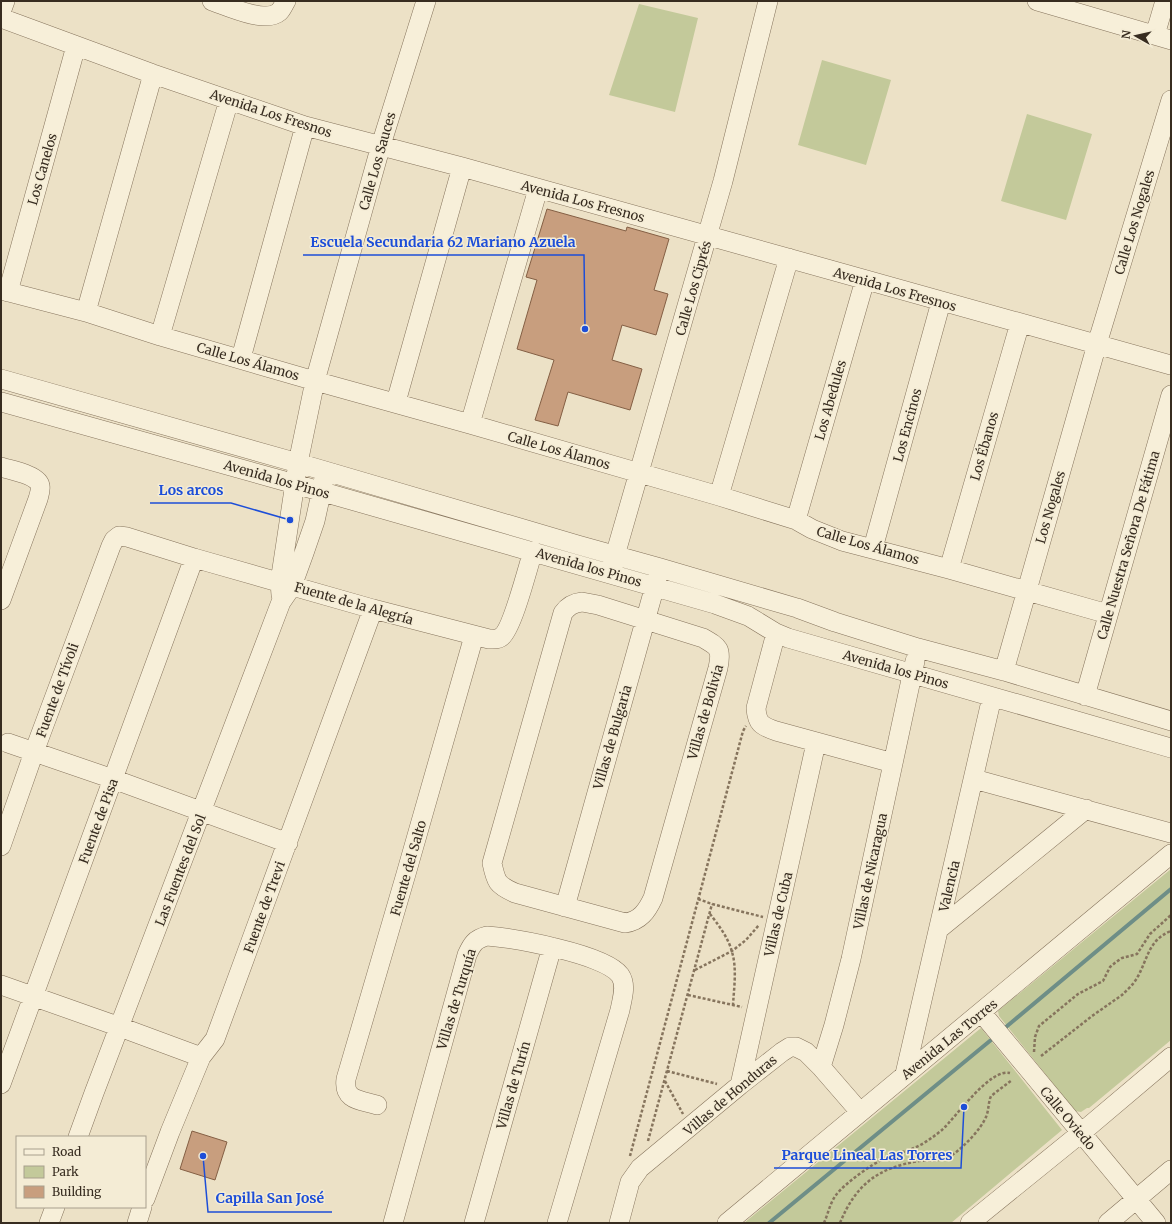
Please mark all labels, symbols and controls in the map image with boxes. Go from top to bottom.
north arrow [1116,16,1156,56]
text: N [1119,29,1134,40]
street label: Avenida Los Fresnos [207,85,334,141]
street label: Calle Los Sauces [355,110,400,212]
street label: Los Canelos [24,131,61,207]
street label: Calle Los Nogales [1110,168,1158,277]
street label: Avenida Los Fresnos [518,177,647,226]
callout: Escuela Secundaria 62 Mariano Azuela [303,229,584,255]
text: Escuela Secundaria 62 Mariano Azuela [310,233,576,251]
street label: Calle Los Ciprés [672,239,715,338]
street label: Avenida Los Fresnos [830,263,958,315]
street label: Calle Los Álamos [195,338,301,384]
street label: Los Abedules [811,358,850,442]
street label: Los Encinos [890,387,925,464]
street label: Los Ébanos [966,409,1002,483]
street label: Calle Los Álamos [506,427,612,473]
street label: Calle Nuestra Señora De Fátima [1093,449,1164,642]
street label: Avenida los Pinos [221,456,332,503]
street label: Los Nogales [1032,469,1069,546]
callout: Los arcos [150,477,231,503]
text: Los arcos [159,481,223,499]
street label: Calle Los Álamos [815,522,921,568]
street label: Avenida los Pinos [533,544,644,591]
street label: Fuente de la Alegría [292,578,415,629]
street label: Fuente de Tívoli [32,640,82,740]
street label: Avenida los Pinos [840,646,951,693]
street label: Villas de Bolivia [683,663,727,763]
street label: Villas de Bulgaria [589,683,635,792]
street label: Fuente de Pisa [75,776,122,866]
street label: Villas de Nicaragua [850,811,891,932]
street label: Las Fuentes del Sol [151,812,210,928]
street label: Fuente del Salto [387,818,430,918]
street label: Fuente de Trevi [240,859,289,955]
street label: Valencia [935,859,964,914]
street label: Villas de Cuba [760,870,796,959]
street label: Villas de Turquía [433,947,480,1053]
street label: Avenida Las Torres [897,995,1001,1084]
street label: Villas de Turín [493,1039,534,1132]
street label: Villas de Honduras [679,1051,780,1140]
street label: Calle Oviedo [1036,1083,1099,1154]
legend [16,1136,146,1208]
callout: Parque Lineal Las Torres [774,1142,961,1168]
text: Road [52,1144,81,1159]
text: Parque Lineal Las Torres [781,1146,953,1164]
text: Park [52,1164,79,1179]
text: Building [52,1184,102,1199]
callout: Capilla San José [208,1186,332,1212]
text: Capilla San José [216,1189,325,1207]

